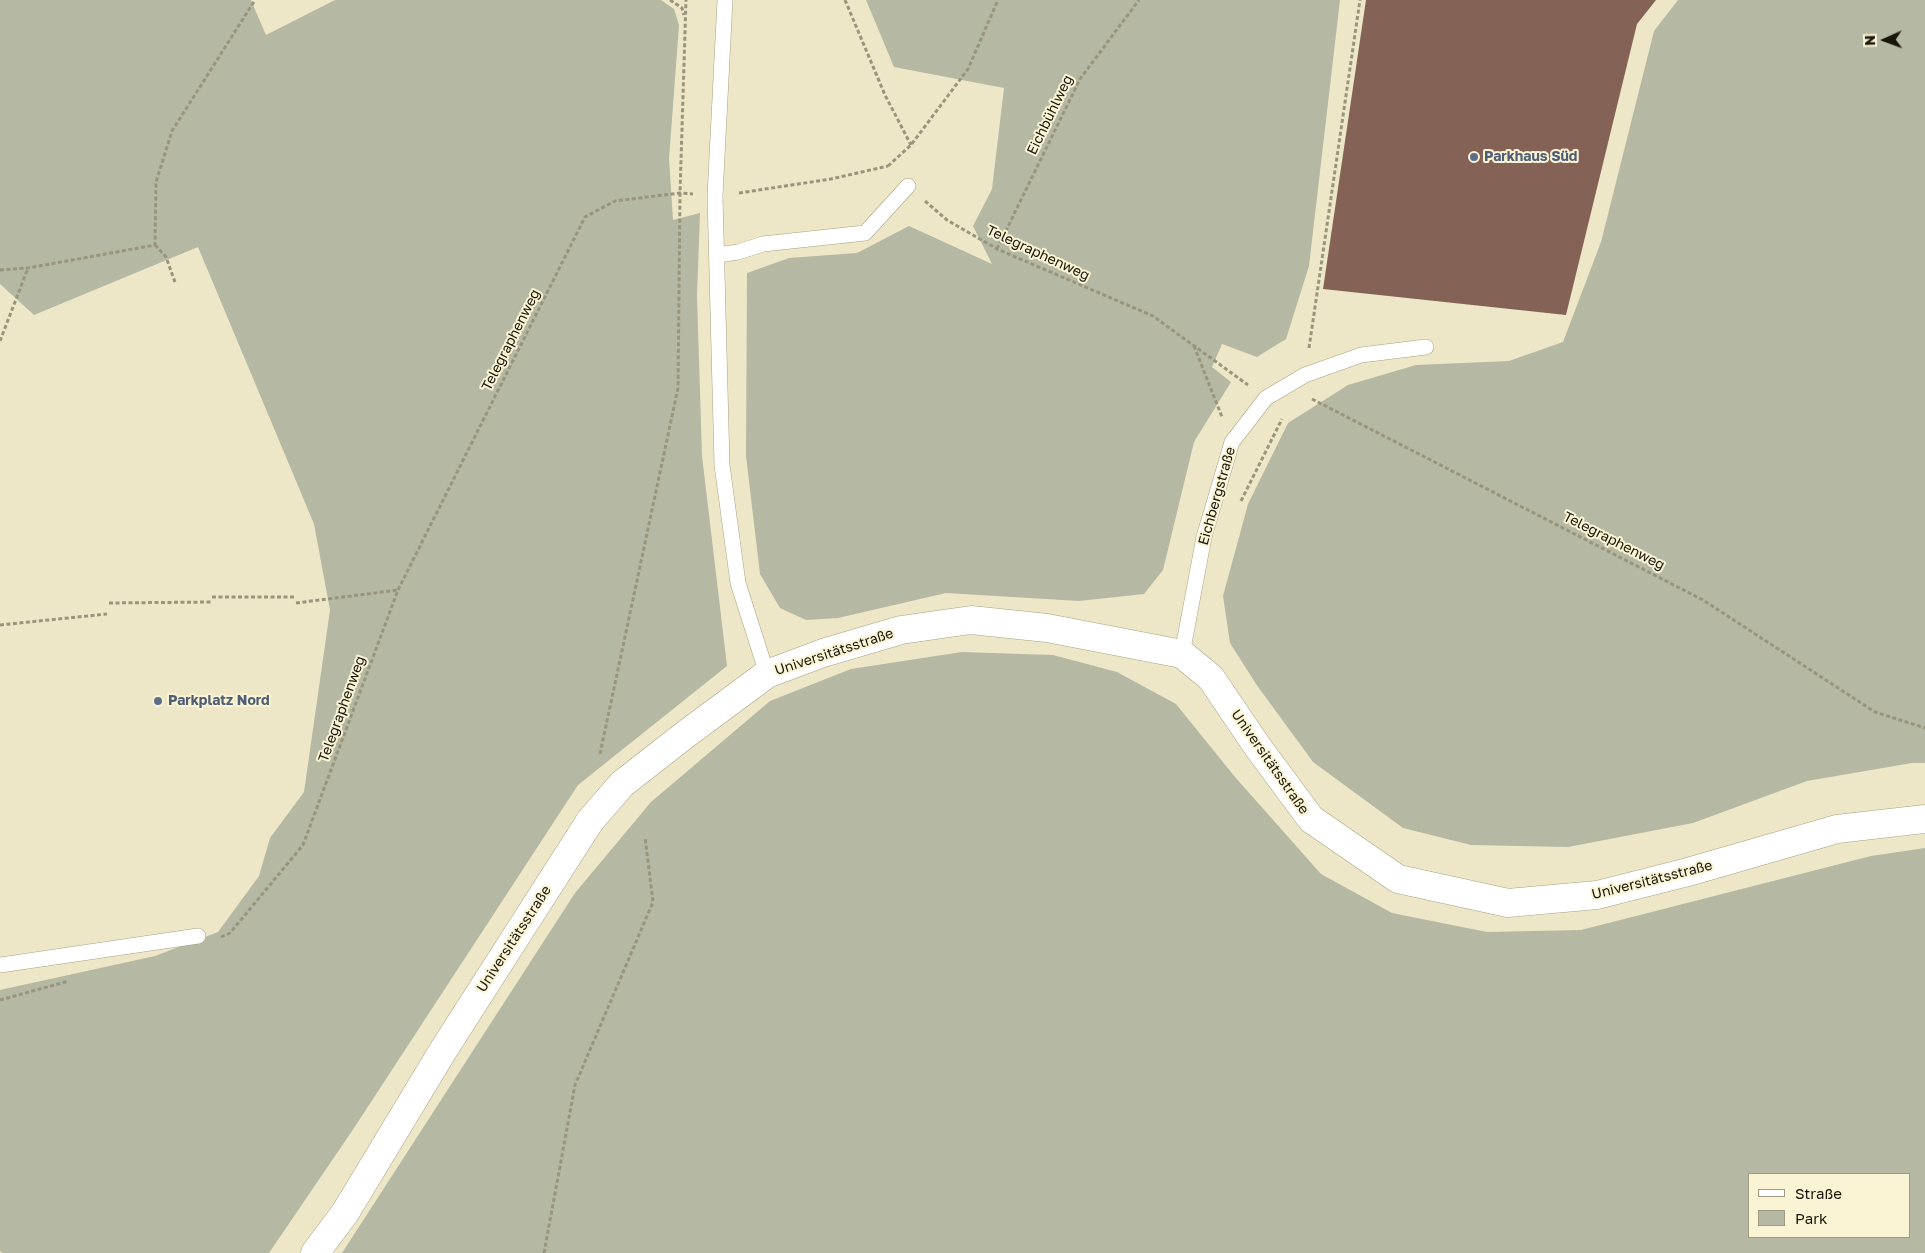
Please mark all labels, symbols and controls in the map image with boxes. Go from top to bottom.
north arrow [1860,15,1910,65]
text: N [1861,35,1878,46]
street label: Eichbühlweg [1023,72,1077,158]
place label: Parkhaus Süd [1484,149,1577,165]
marker: Parkhaus Süd [1468,151,1480,163]
street label: Telegraphenweg [984,222,1092,284]
street label: Telegraphenweg [478,286,544,394]
street label: Eichbergstraße [1195,445,1239,547]
street label: Telegraphenweg [1560,508,1668,574]
street label: Universitätsstraße [773,625,895,679]
street label: Telegraphenweg [315,654,369,764]
place label: Parkplatz Nord [168,693,270,709]
marker: Parkplatz Nord [152,695,164,707]
street label: Universitätsstraße [1228,706,1312,818]
street label: Universitätsstraße [1590,857,1714,903]
street label: Universitätsstraße [473,883,555,995]
legend [1748,1173,1910,1238]
text: Straße [1795,1184,1842,1202]
text: Park [1795,1209,1827,1227]

